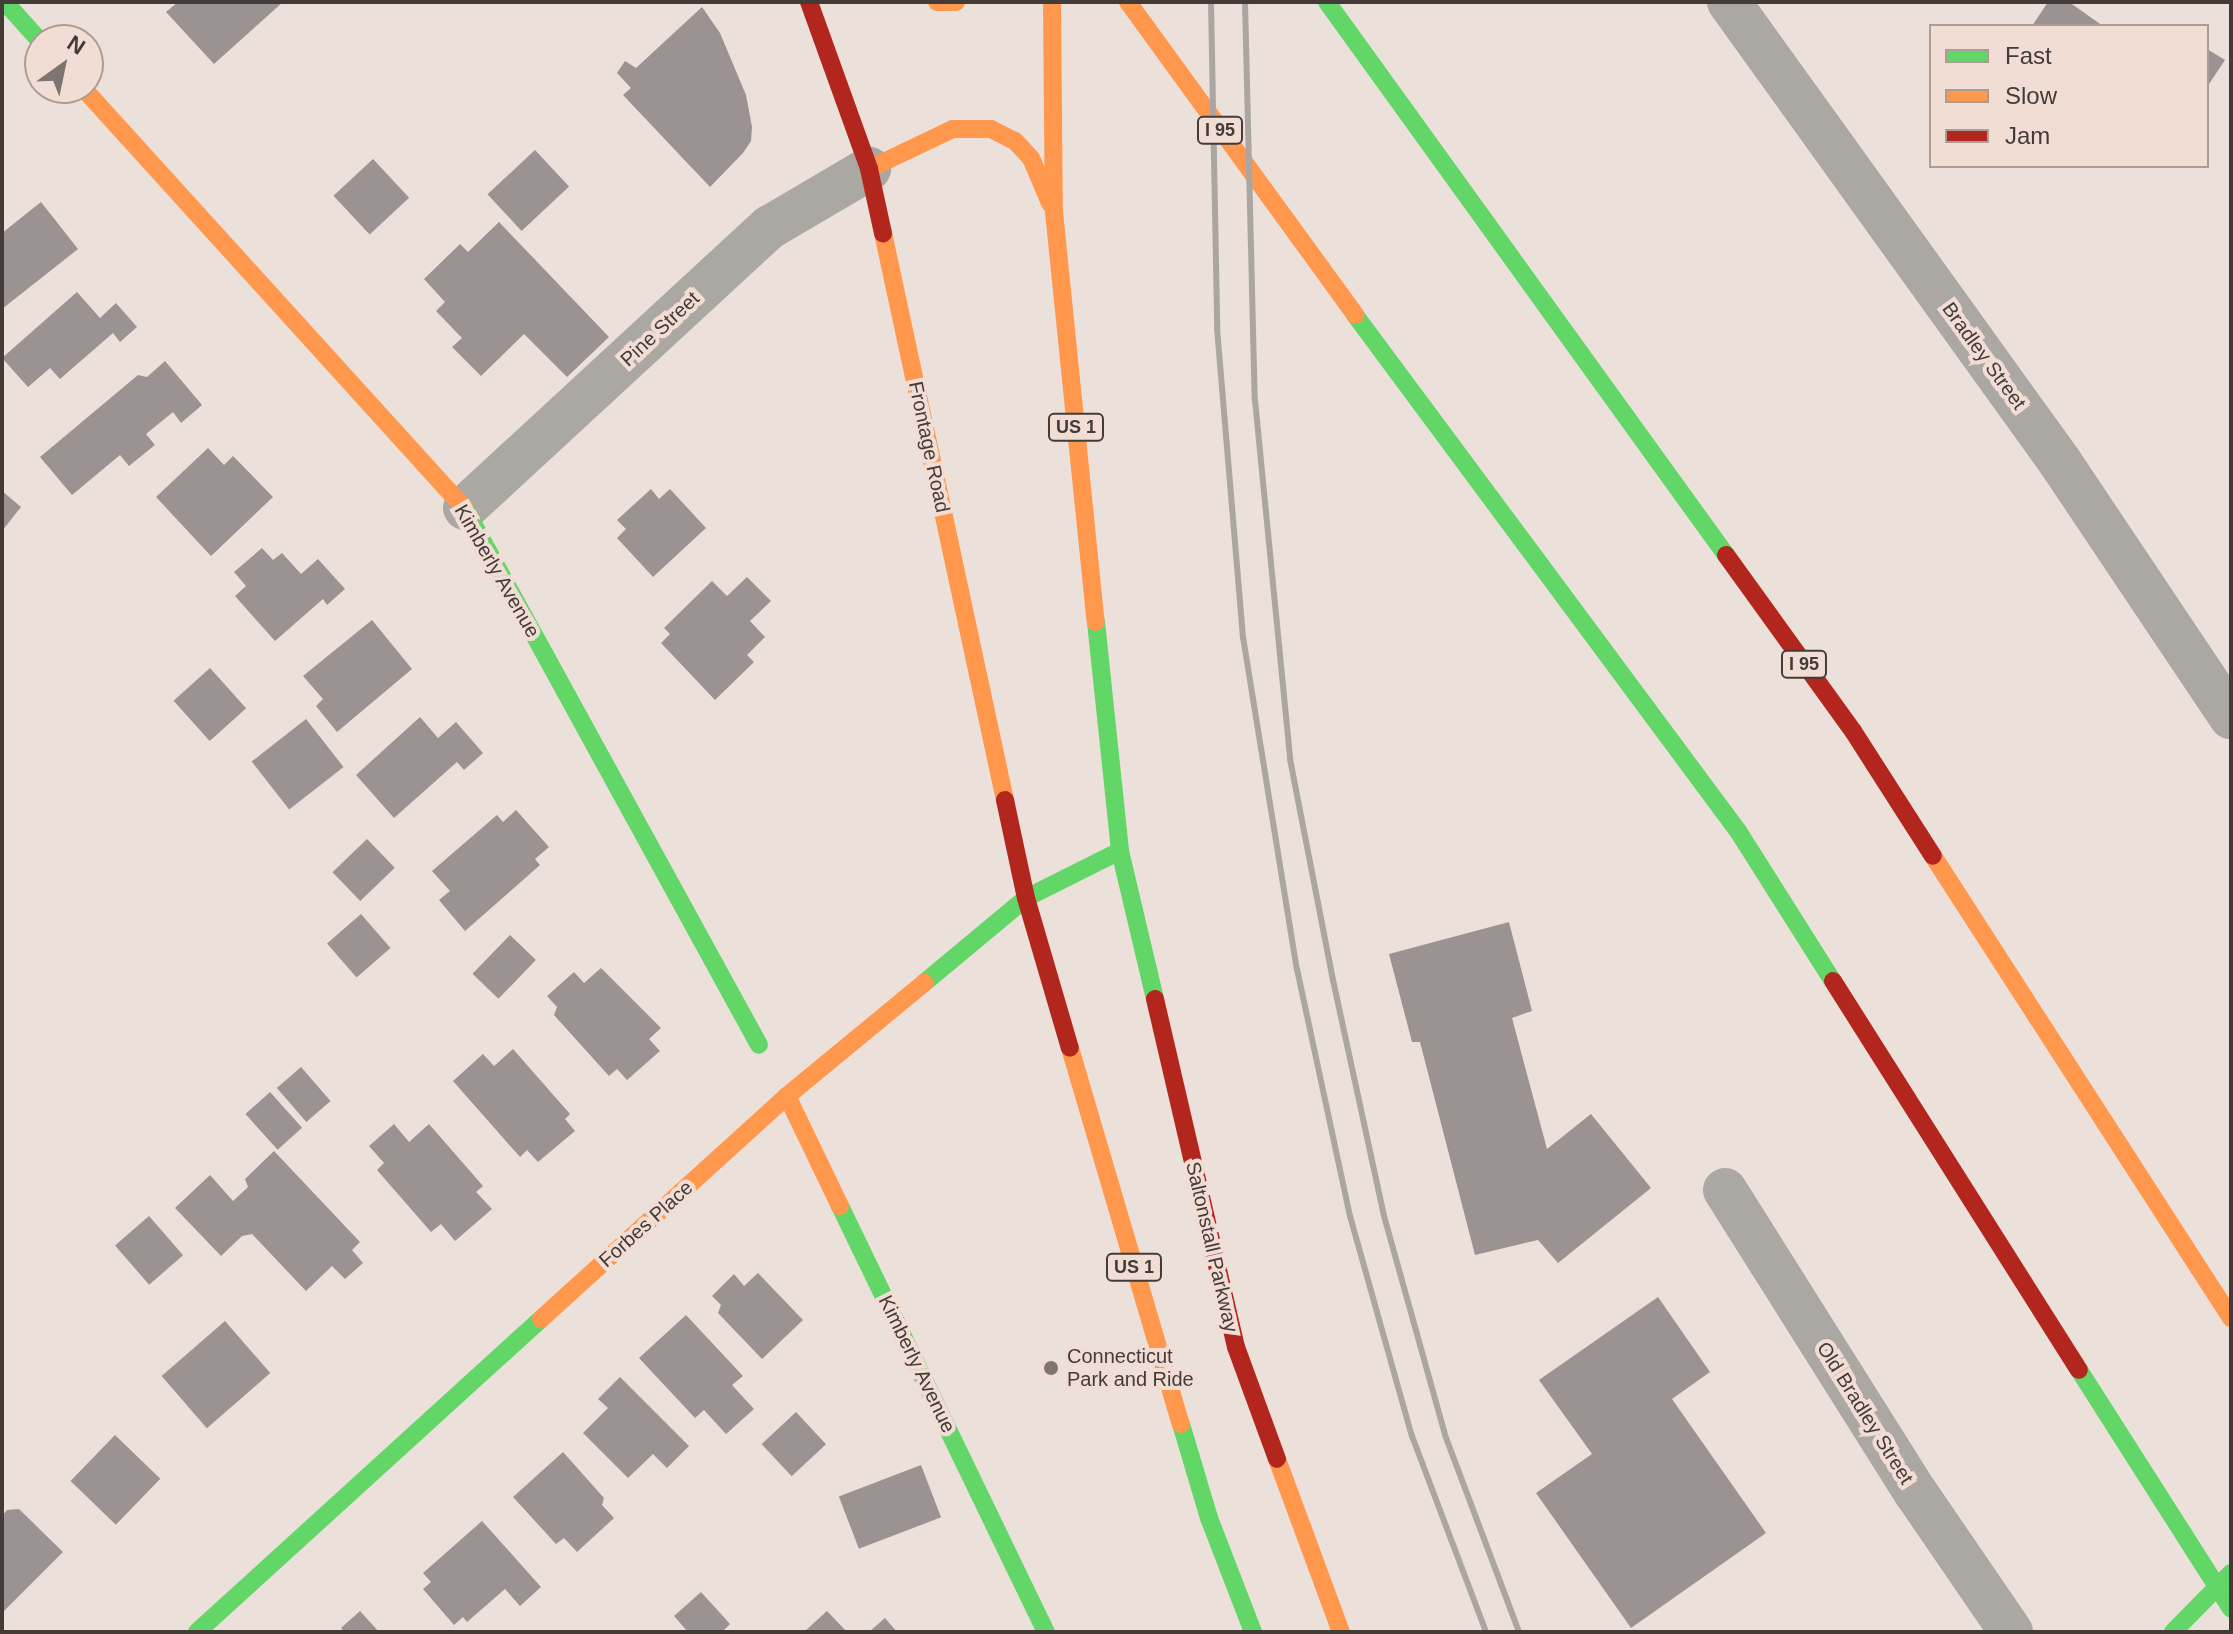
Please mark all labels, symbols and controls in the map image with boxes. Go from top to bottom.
north arrow [24,24,104,104]
legend [1929,24,2209,168]
text: N [63,30,90,60]
text: Fast [2005,42,2052,69]
text: Slow [2005,82,2057,109]
road number: I 95 [1196,116,1244,144]
text: Jam [2005,122,2050,149]
street label: Pine Street [616,286,704,372]
street label: Bradley Street [1937,298,2031,414]
street label: Frontage Road [903,379,955,515]
road number: US 1 [1046,413,1106,441]
street label: Kimberly Avenue [449,500,545,642]
road number: I 95 [1780,650,1828,678]
street label: Saltonstall Parkway [1181,1159,1243,1335]
street label: Forbes Place [594,1176,698,1272]
road number: US 1 [1104,1253,1164,1281]
street label: Kimberly Avenue [873,1291,961,1437]
street label: Old Bradley Street [1812,1337,1918,1489]
place label: Connecticut Park and Ride [1067,1344,1194,1391]
marker: Connecticut Park and Ride [1042,1359,1060,1377]

